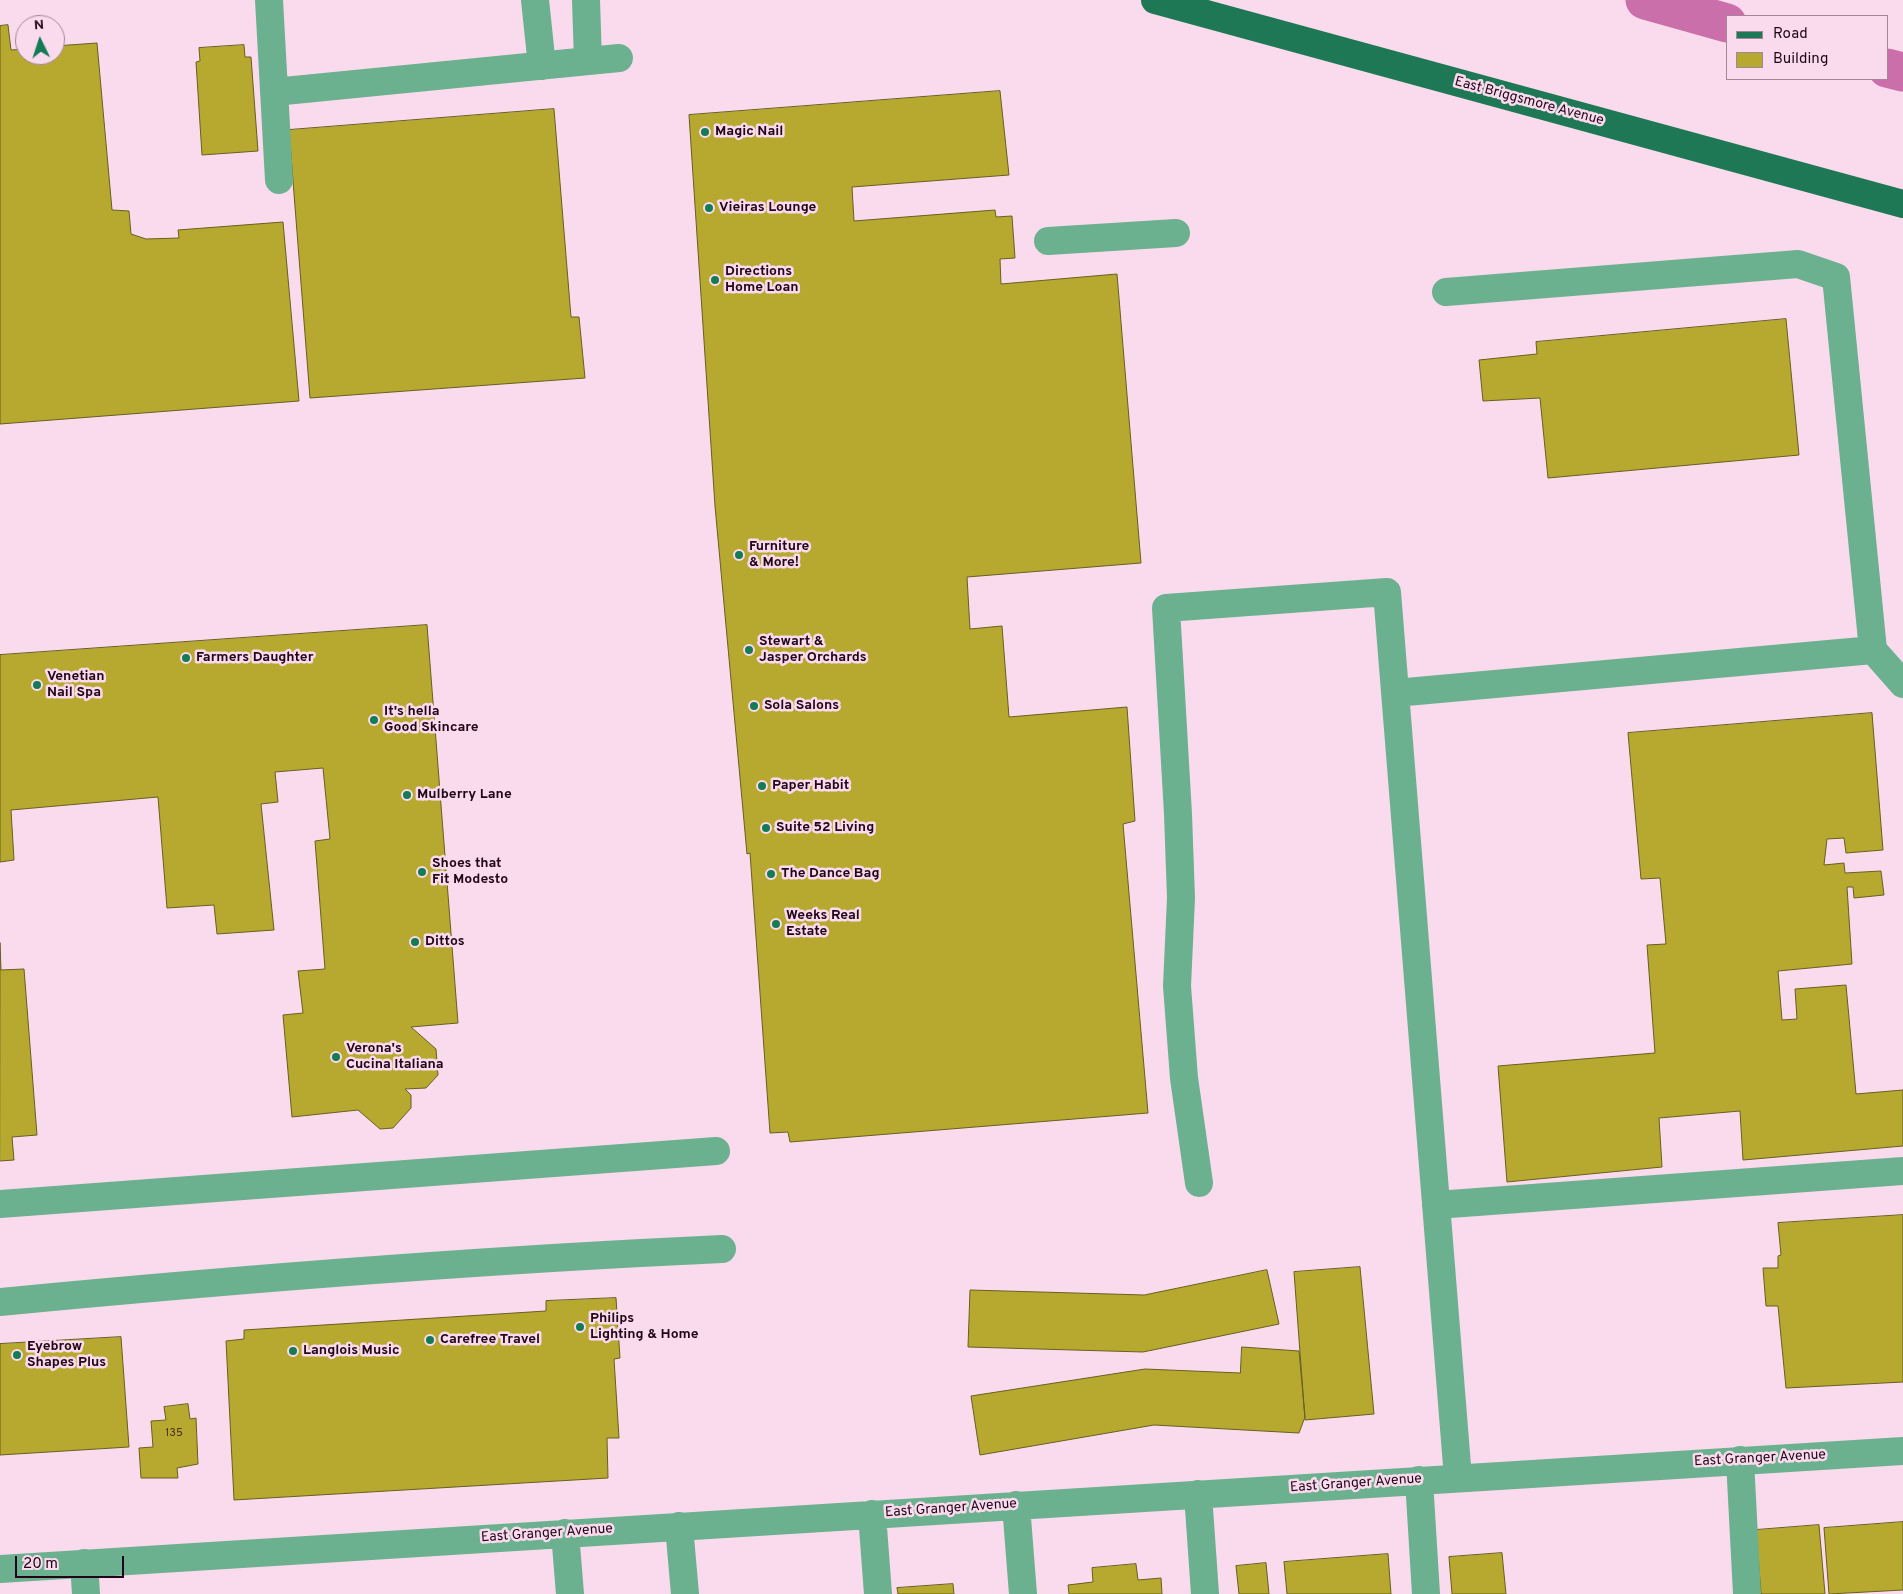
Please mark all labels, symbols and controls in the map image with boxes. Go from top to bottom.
north arrow [15,15,65,65]
legend [1726,15,1888,80]
text: N [33,17,45,34]
text: Road [1773,25,1808,44]
text: Building [1773,50,1828,69]
street label: East Briggsmore Avenue [1453,74,1605,130]
place label: Magic Nail [715,124,783,140]
marker: Magic Nail [699,126,711,138]
place label: Vieiras Lounge [719,200,816,216]
marker: Vieiras Lounge [703,202,715,214]
place label: Directions Home Loan [725,264,799,296]
marker: Directions Home Loan [709,274,721,286]
place label: Furniture & More! [749,539,809,572]
marker: Furniture & More! [733,549,745,561]
place label: Stewart & Jasper Orchards [759,634,867,666]
marker: Stewart & Jasper Orchards [743,644,755,656]
place label: Farmers Daughter [196,650,314,666]
marker: Farmers Daughter [180,652,192,664]
place label: Venetian Nail Spa [47,669,105,702]
marker: Venetian Nail Spa [31,679,43,691]
place label: Sola Salons [764,698,839,714]
marker: Sola Salons [748,700,760,712]
place label: It's hella Good Skincare [384,704,479,736]
marker: It's hella Good Skincare [368,714,380,726]
place label: Paper Habit [772,778,849,794]
marker: Paper Habit [756,780,768,792]
place label: Mulberry Lane [417,787,512,803]
marker: Mulberry Lane [401,789,413,801]
place label: Suite 52 Living [776,820,874,836]
marker: Suite 52 Living [760,822,772,834]
place label: Shoes that Fit Modesto [432,856,508,889]
marker: Shoes that Fit Modesto [416,866,428,878]
place label: The Dance Bag [781,866,880,882]
marker: The Dance Bag [765,868,777,880]
place label: Weeks Real Estate [786,908,860,940]
marker: Weeks Real Estate [770,918,782,930]
place label: Dittos [425,934,465,950]
marker: Dittos [409,936,421,948]
place label: Verona's Cucina Italiana [346,1041,444,1074]
marker: Verona's Cucina Italiana [330,1051,342,1063]
place label: Philips Lighting & Home [590,1311,699,1344]
marker: Philips Lighting & Home [574,1321,586,1333]
place label: Carefree Travel [440,1332,540,1348]
marker: Carefree Travel [424,1334,436,1346]
place label: Eyebrow Shapes Plus [27,1339,106,1371]
place label: Langlois Music [303,1343,400,1359]
marker: Langlois Music [287,1345,299,1357]
marker: Eyebrow Shapes Plus [11,1349,23,1361]
house number: 135 [165,1427,183,1441]
street label: East Granger Avenue [1694,1447,1826,1471]
street label: East Granger Avenue [1290,1471,1422,1497]
street label: East Granger Avenue [885,1496,1017,1522]
street label: East Granger Avenue [481,1521,613,1547]
scale bar [18,1546,126,1578]
text: 20 m [23,1555,58,1574]

